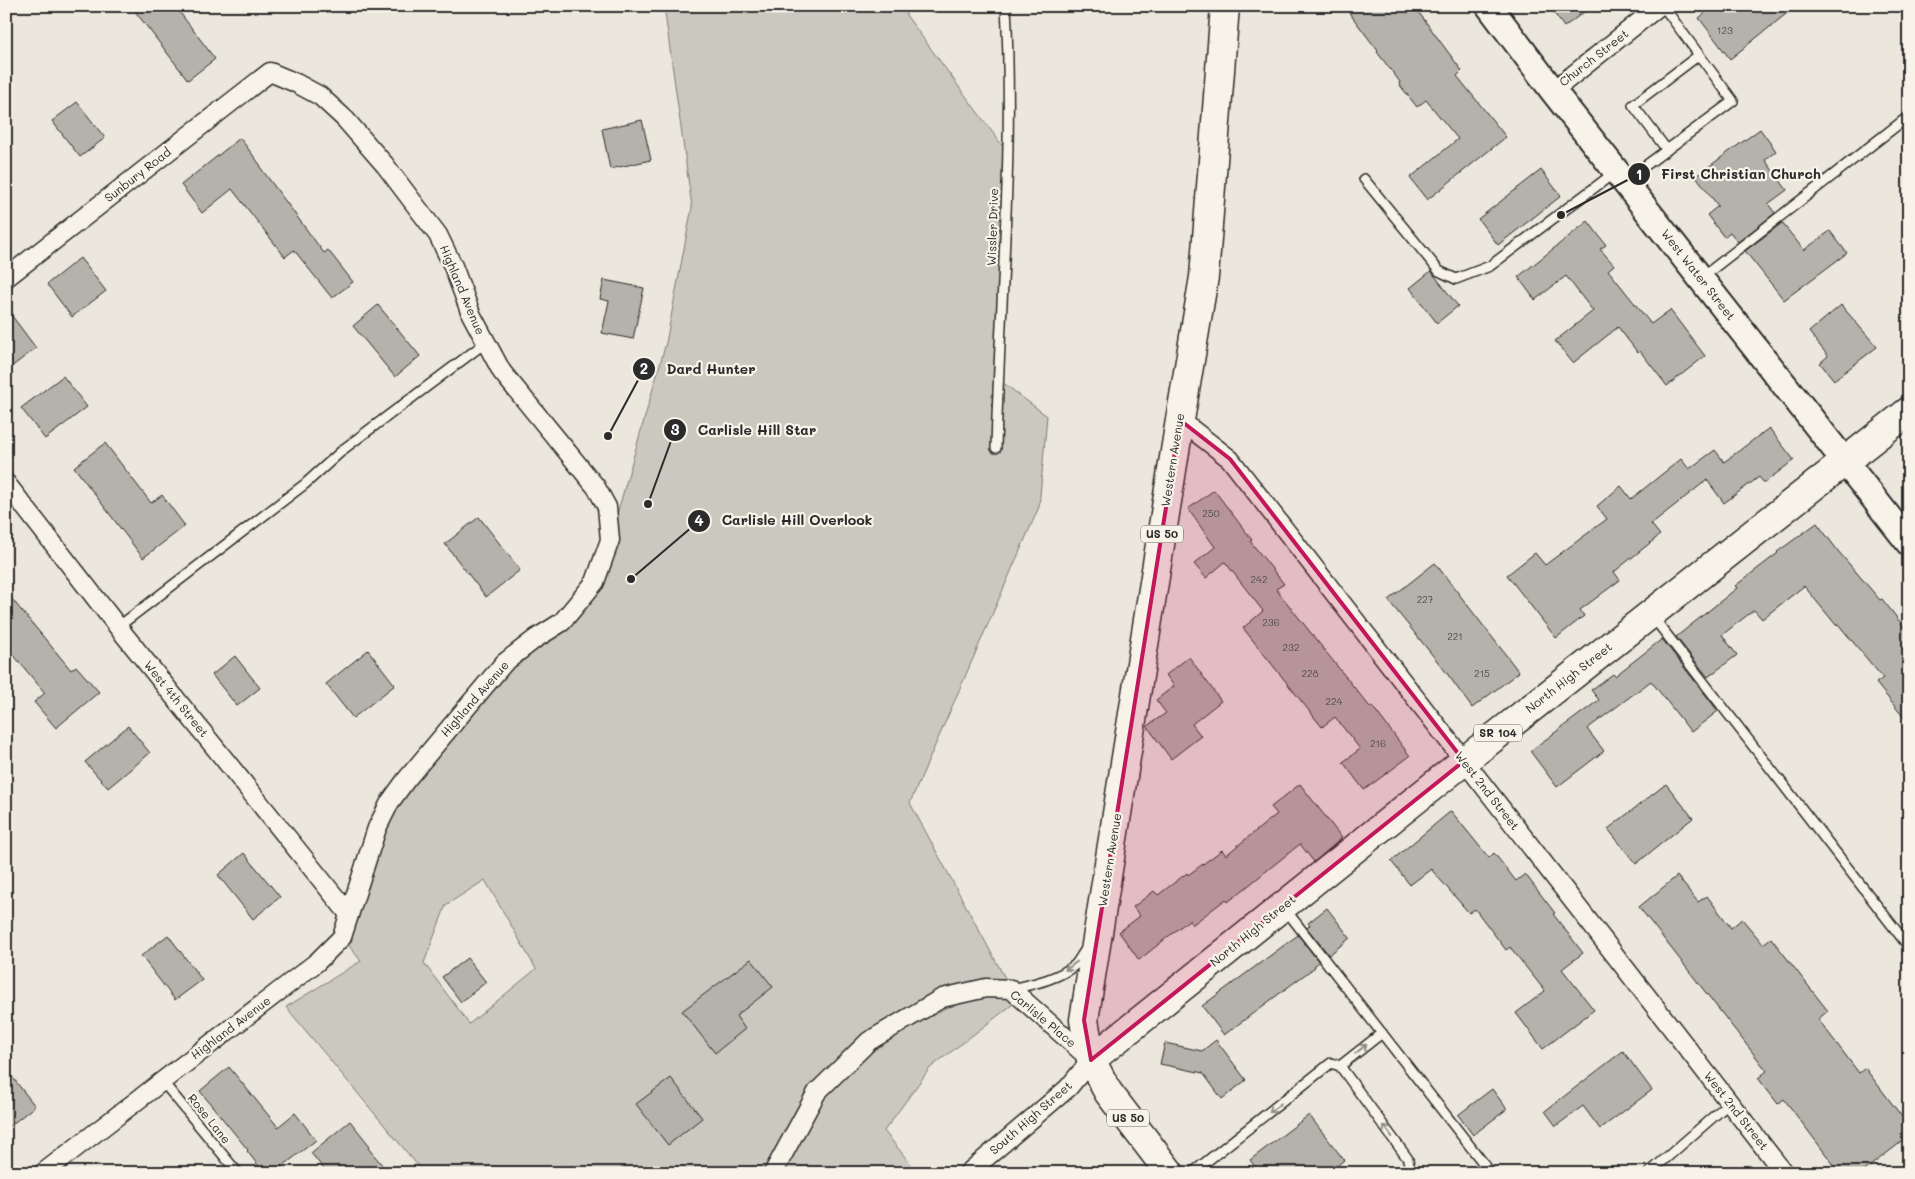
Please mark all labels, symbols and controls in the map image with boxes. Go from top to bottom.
house number: 123 [1717,23,1733,37]
street label: Church Street [1555,25,1631,89]
street label: Sunbury Road [101,143,174,205]
callout: First Christian Church [1627,160,1831,189]
text: 1 [1636,164,1642,184]
text: First Christian Church [1661,164,1821,183]
street label: Wissler Drive [983,188,1001,266]
street label: West Water Street [1658,225,1739,323]
street label: Highland Avenue [437,242,489,337]
callout: Dard Hunter [632,354,766,383]
text: 2 [640,358,648,378]
text: Dard Hunter [666,359,756,378]
street label: Western Avenue [1157,412,1187,508]
callout: Carlisle Hill Star [663,416,826,445]
text: 3 [670,419,680,439]
text: Carlisle Hill Star [698,420,816,439]
callout: Carlisle Hill Overlook [687,506,882,535]
house number: 250 [1202,506,1220,520]
text: 4 [694,510,704,530]
text: Carlisle Hill Overlook [722,510,872,529]
road number: US 50 [1141,526,1183,542]
house number: 242 [1250,572,1268,586]
house number: 227 [1417,592,1434,606]
house number: 236 [1262,615,1280,629]
house number: 221 [1447,629,1463,643]
street label: North High Street [1522,638,1615,716]
house number: 232 [1283,640,1300,654]
street label: West 4th Street [141,657,213,740]
street label: Highland Avenue [437,657,512,740]
house number: 228 [1301,666,1319,680]
house number: 215 [1474,666,1490,680]
house number: 224 [1325,694,1343,708]
road number: SR 104 [1474,724,1522,741]
house number: 216 [1370,736,1386,750]
street label: West 2nd Street [1452,748,1524,833]
street label: Western Avenue [1094,812,1124,908]
street label: North High Street [1206,891,1299,970]
one-way arrow [1064,961,1078,971]
street label: Carlisle Place [1007,986,1080,1050]
street label: Highland Avenue [187,992,274,1062]
one-way arrow [1354,1044,1367,1055]
street label: West 2nd Street [1701,1068,1773,1153]
street label: South High Street [986,1077,1075,1158]
street label: Rose Lane [185,1090,235,1147]
one-way arrow [1269,1102,1282,1113]
road number: US 50 [1107,1110,1149,1126]
one-way arrow [1383,1125,1394,1138]

